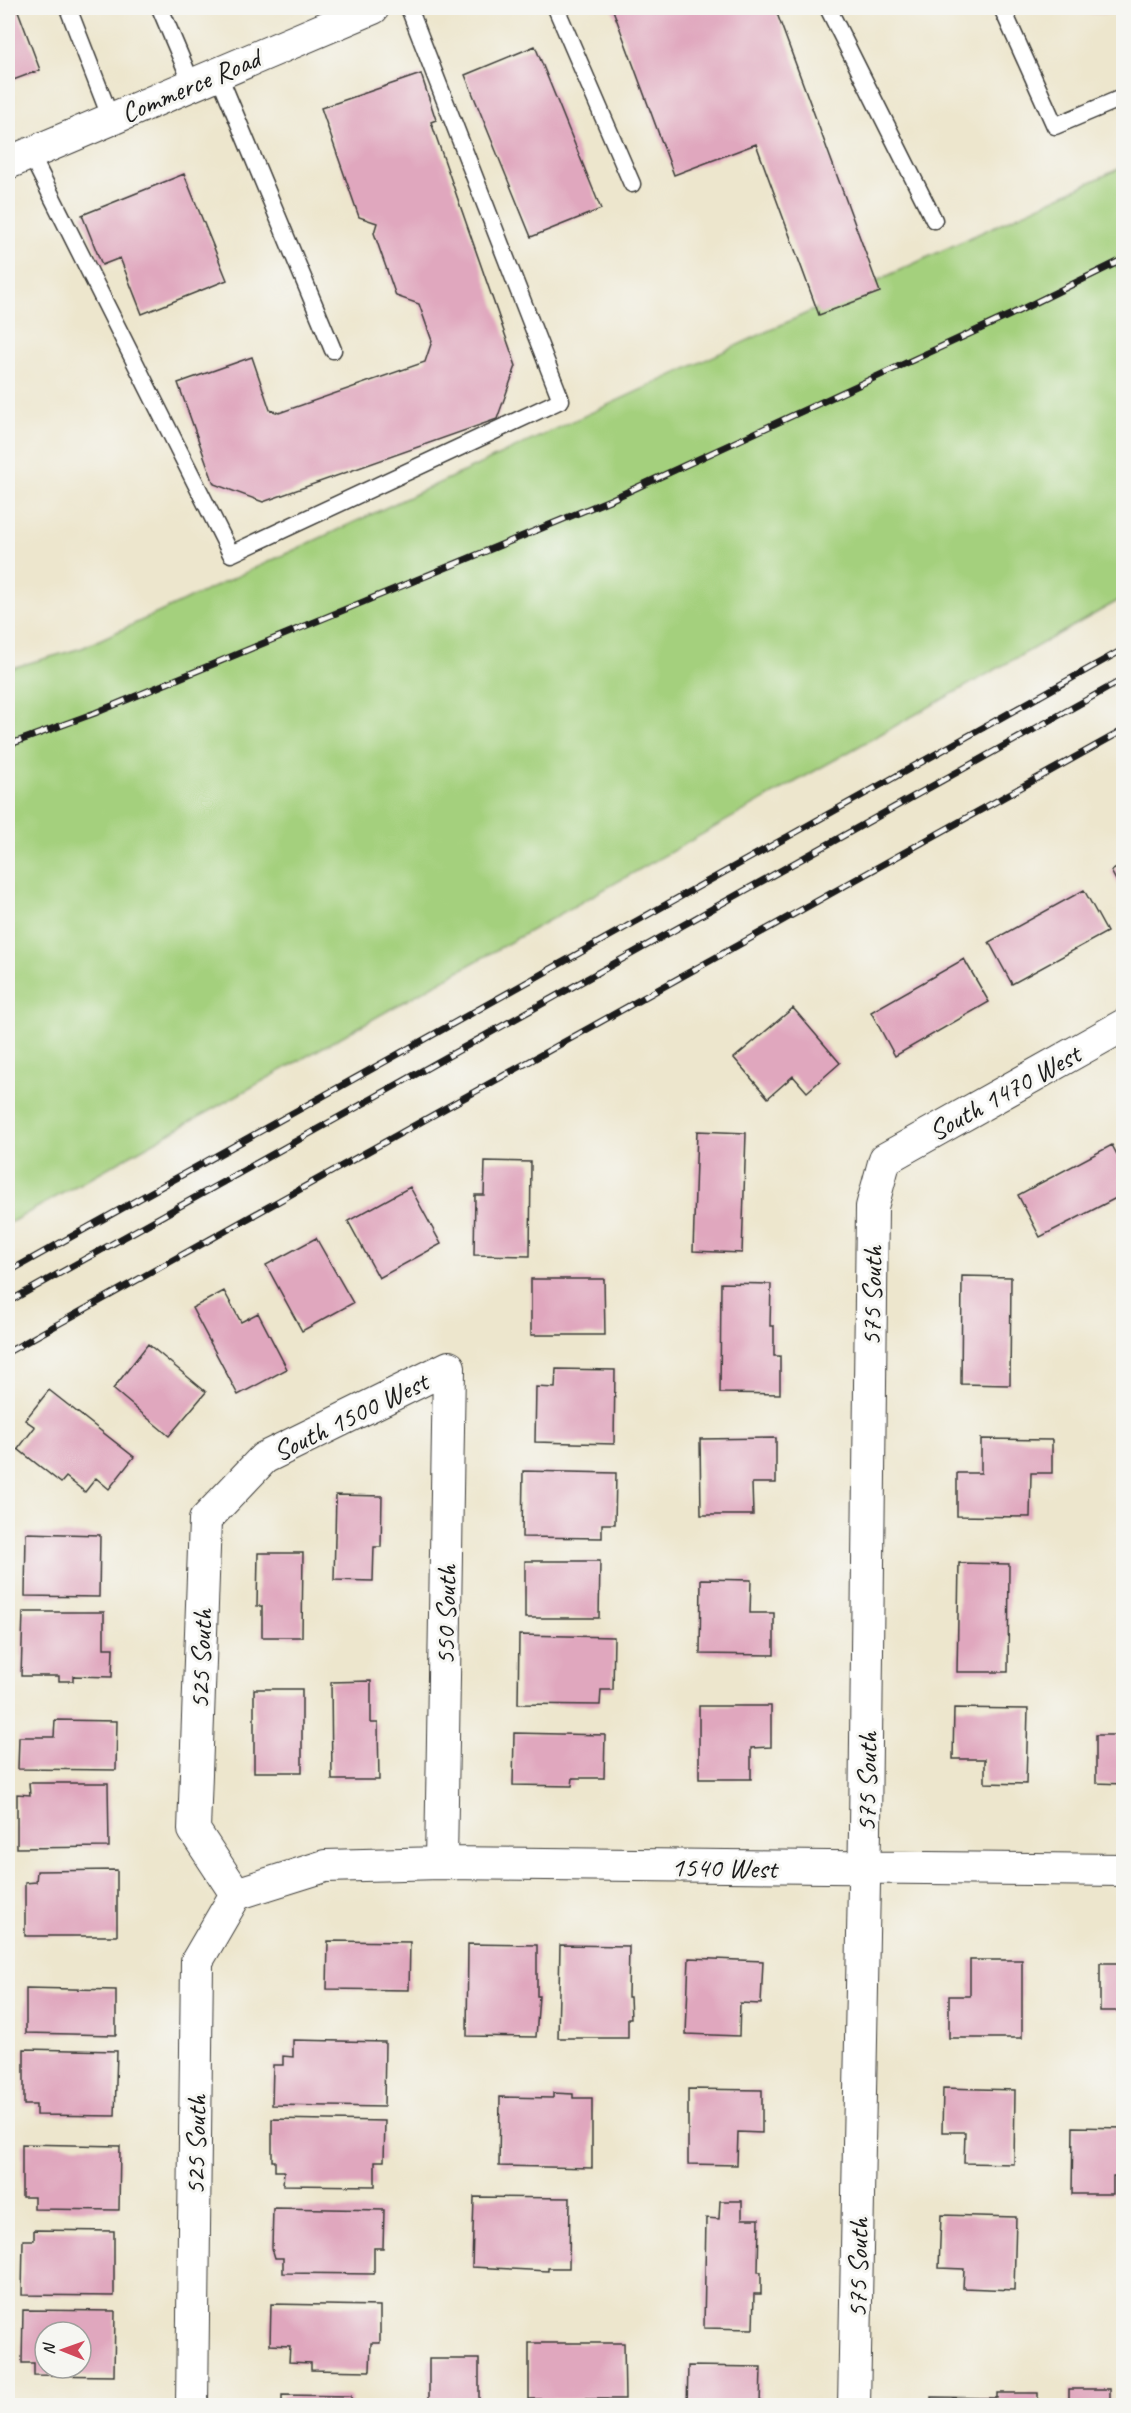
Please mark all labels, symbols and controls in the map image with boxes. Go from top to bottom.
street label: Commerce Road [115,39,269,130]
street label: South 1470 West [922,1035,1089,1148]
street label: 575 South [853,1244,890,1346]
street label: South 1500 West [267,1363,436,1469]
street label: 550 South [427,1563,464,1665]
street label: 525 South [181,1607,220,1710]
street label: 575 South [848,1730,885,1832]
street label: 1540 West [671,1849,780,1886]
street label: 525 South [177,2093,214,2195]
street label: 575 South [839,2216,876,2318]
north arrow [33,2320,93,2380]
text: N [39,2342,59,2355]

